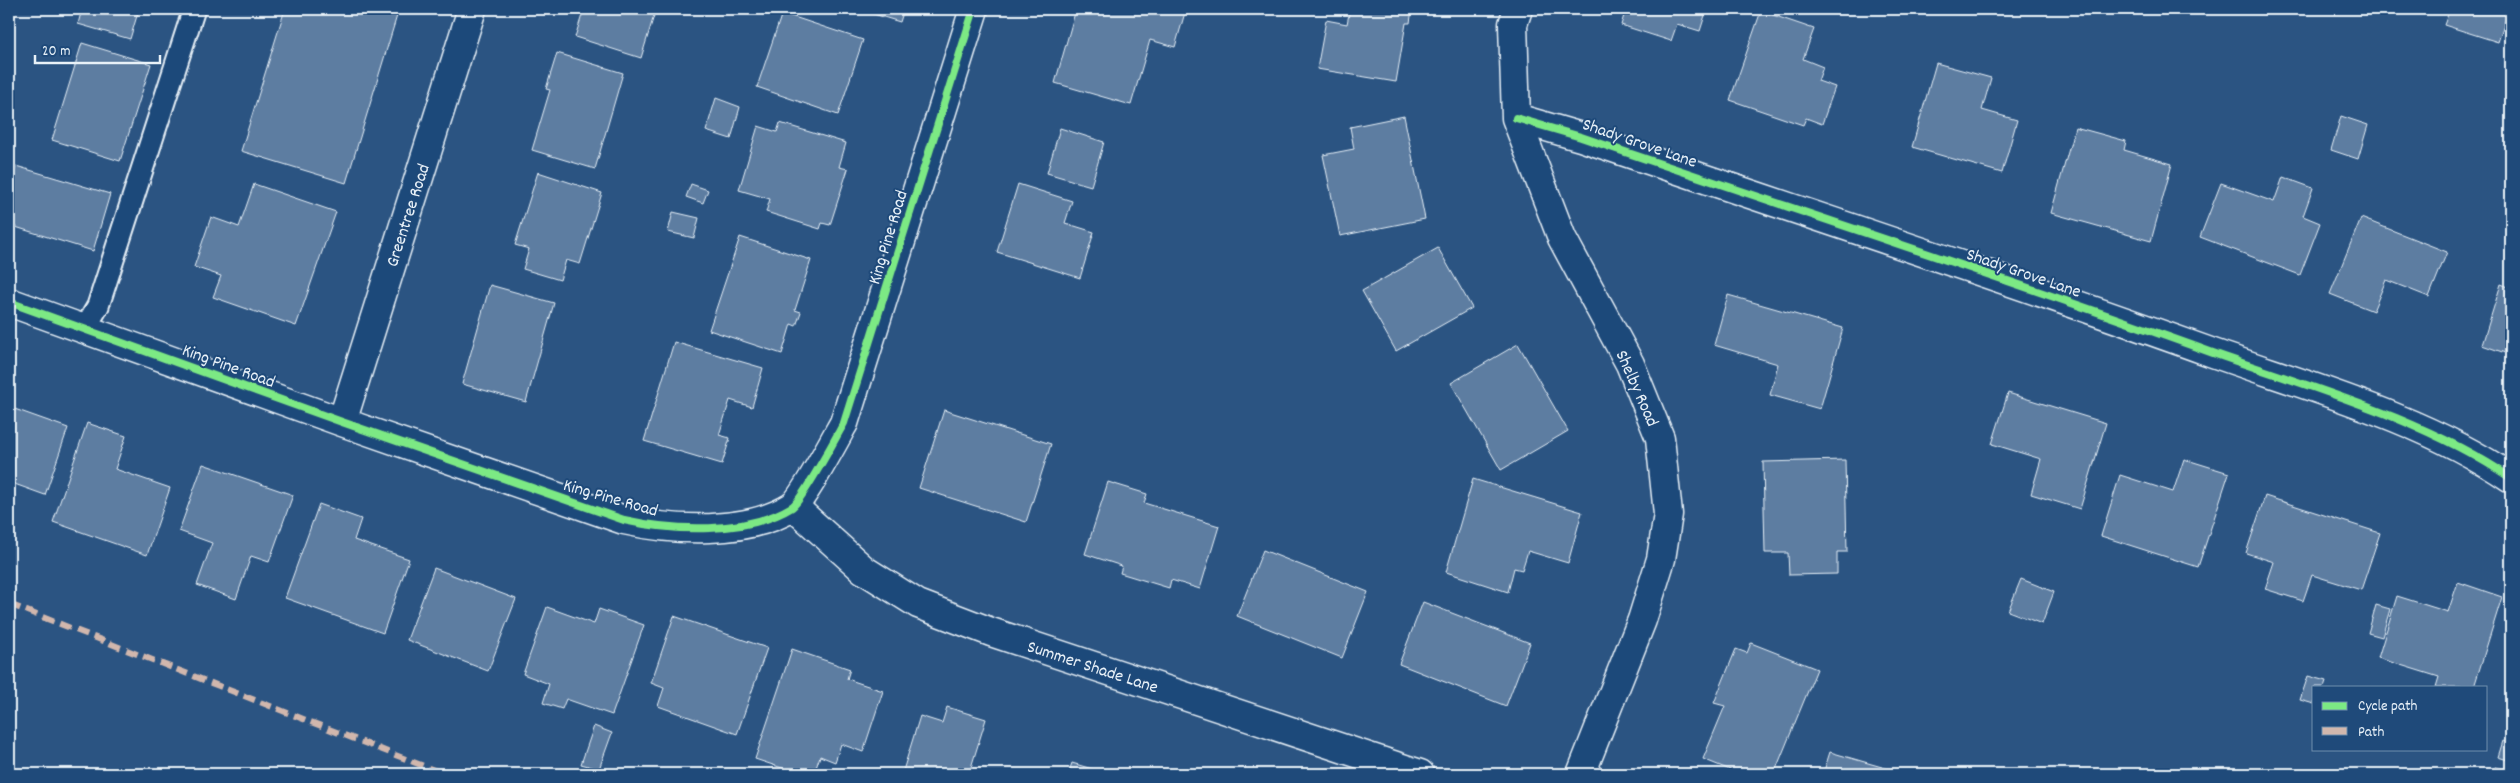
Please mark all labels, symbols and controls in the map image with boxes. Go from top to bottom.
scale bar [35,32,160,64]
text: 20 m [42,41,70,63]
street label: Shady Grove Lane [1578,113,1700,176]
street label: Greentree Road [381,161,438,270]
street label: King Pine Road [863,187,916,288]
street label: Shady Grove Lane [1962,243,2084,306]
street label: King Pine Road [178,339,278,396]
street label: Shelby Road [1608,347,1664,431]
street label: King Pine Road [560,474,661,525]
street label: Summer Shade Lane [1024,635,1161,701]
legend [2312,686,2488,750]
text: Cycle path [2358,696,2418,718]
text: Path [2358,722,2384,744]

